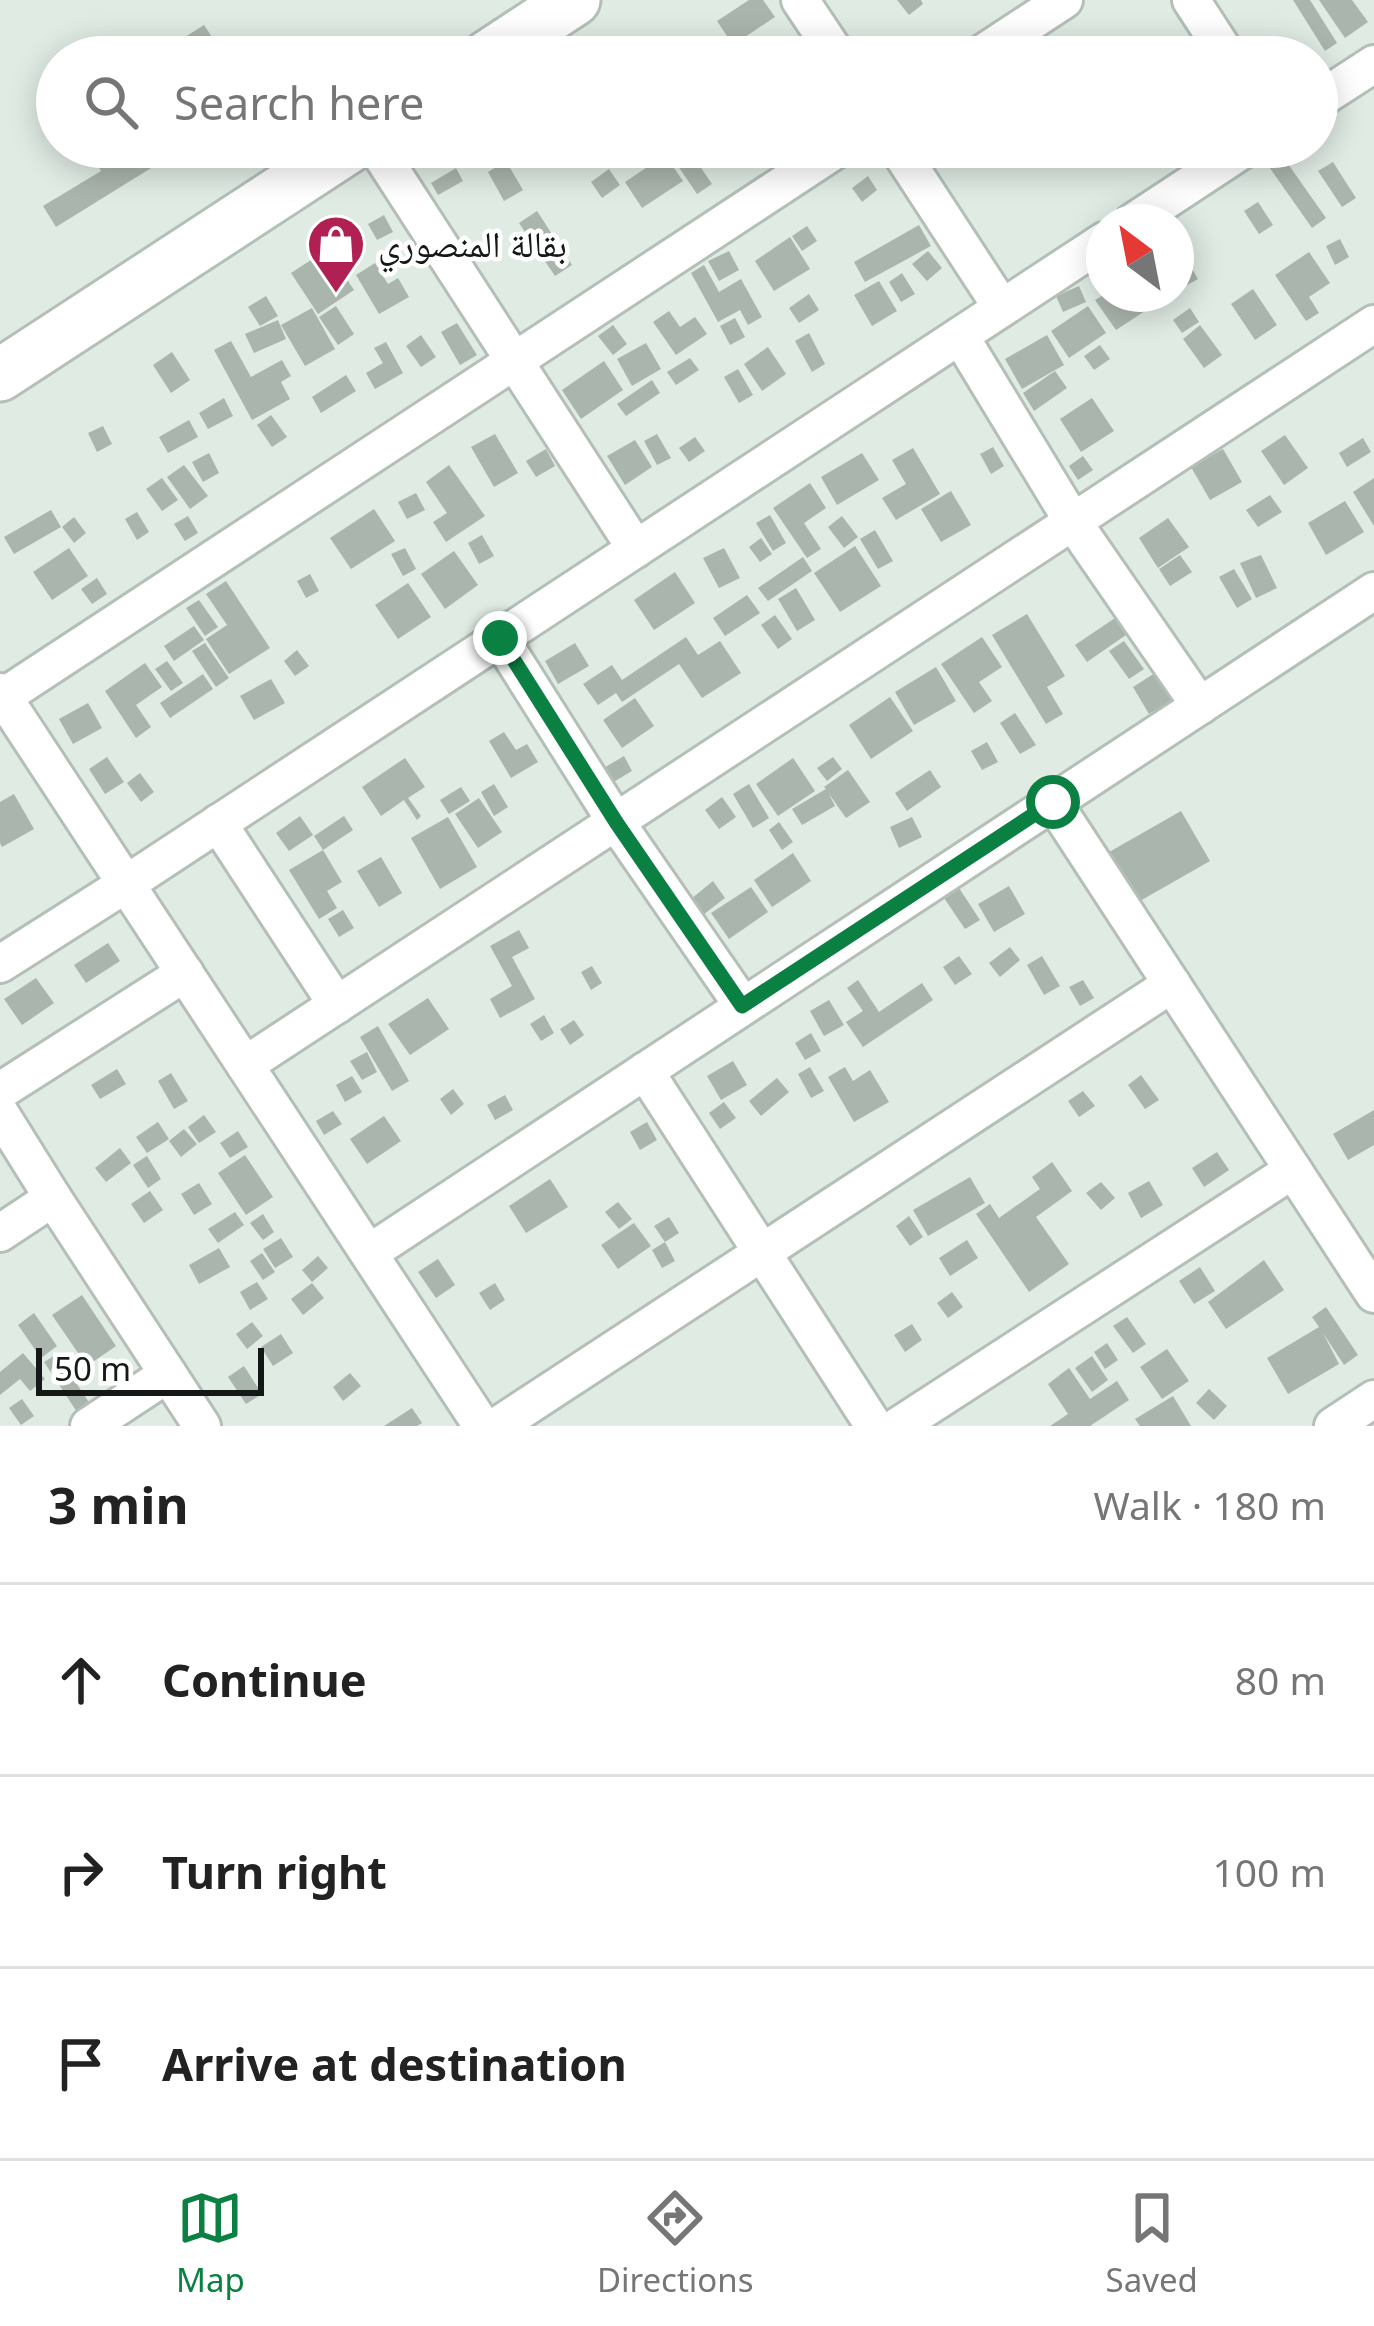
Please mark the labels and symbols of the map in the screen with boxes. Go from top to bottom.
north arrow [1086,204,1194,312]
shop icon: بقالة المنصوري [305,213,367,295]
place label: بقالة المنصوري [378,219,567,273]
route end [473,611,527,665]
route start [1026,775,1080,829]
scale bar [36,1342,264,1395]

